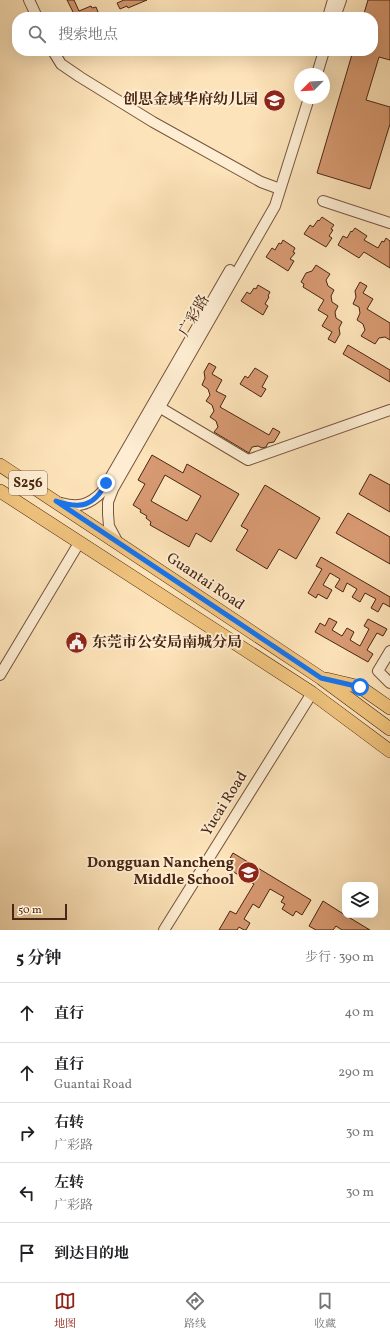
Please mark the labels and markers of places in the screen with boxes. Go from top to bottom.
school or university icon: 创思金域华府幼儿园 [261,87,287,113]
place label: 创思金域华府幼儿园 [123,90,258,111]
public building icon: 东莞市公安局南城分局 [64,630,90,656]
place label: 东莞市公安局南城分局 [92,633,242,654]
place label: Dongguan Nancheng Middle School [87,853,234,891]
school or university icon: Dongguan Nancheng Middle School [236,859,262,885]

